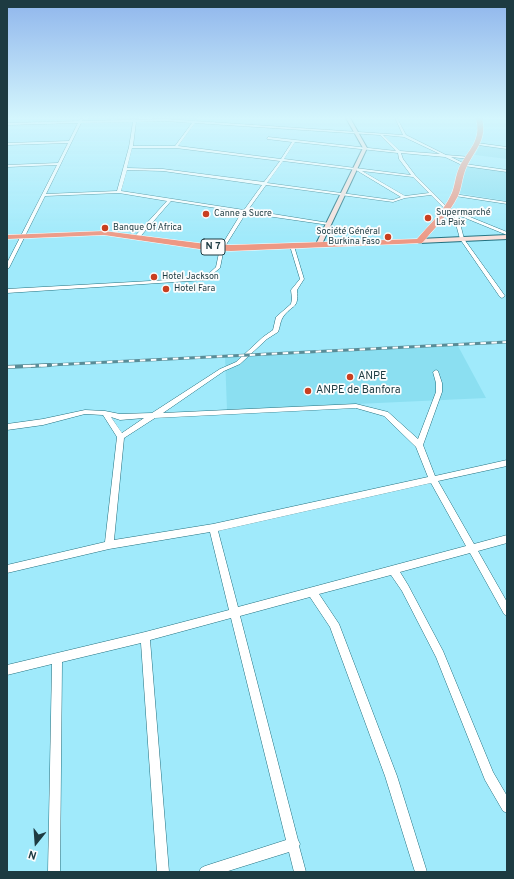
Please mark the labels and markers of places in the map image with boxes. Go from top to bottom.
place label: Supermarché La Paix [436,208,490,229]
marker: Canne a Sucre [201,209,211,219]
place label: Canne a Sucre [214,209,272,219]
marker: Supermarché La Paix [423,213,433,223]
marker: Banque Of Africa [100,223,110,233]
place label: Banque Of Africa [113,223,182,233]
place label: Société Général Burkina Faso [316,227,380,248]
marker: Société Général Burkina Faso [383,232,393,242]
marker: Hotel Jackson [149,272,159,282]
place label: Hotel Jackson [162,272,219,282]
marker: Hotel Fara [161,284,171,294]
place label: Hotel Fara [174,284,215,294]
place label: ANPE [358,370,387,384]
marker: ANPE [345,372,355,382]
place label: ANPE de Banfora [316,384,401,398]
marker: ANPE de Banfora [303,386,313,396]

